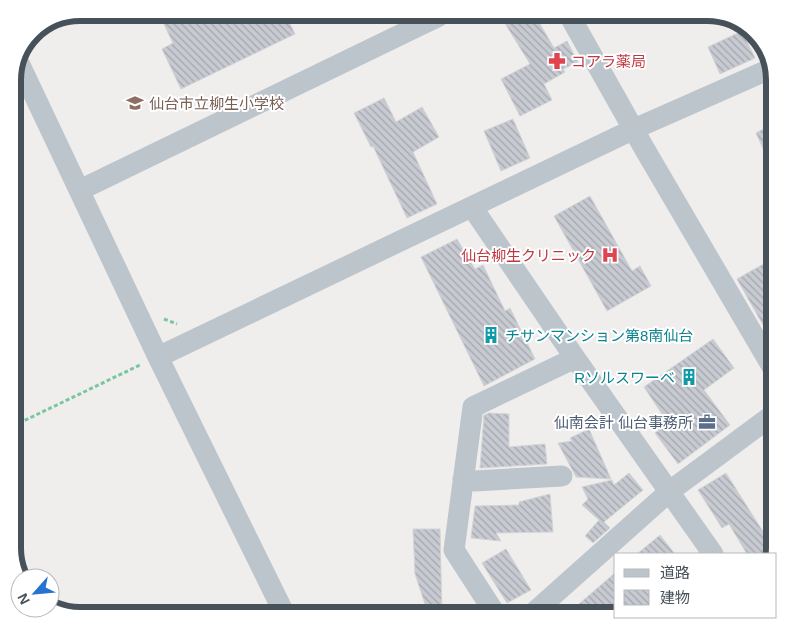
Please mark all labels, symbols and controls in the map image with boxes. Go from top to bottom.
pharmacy icon: コアラ薬局 [547,51,567,71]
place label: コアラ薬局 [571,53,646,70]
school or university icon: 仙台市立柳生小学校 [125,93,145,113]
place label: 仙台市立柳生小学校 [149,95,284,112]
hospital icon: 仙台柳生クリニック [600,245,620,265]
place label: 仙台柳生クリニック [461,247,596,264]
building icon: チサンマンション第8南仙台 [481,325,501,345]
place label: チサンマンション第8南仙台 [505,327,693,344]
building icon: Rソルスワーベ [679,367,699,387]
place label: Rソルスワーベ [574,369,675,386]
office icon: 仙南会計 仙台事務所 [697,412,717,432]
place label: 仙南会計 仙台事務所 [554,414,693,431]
legend [614,553,777,618]
text: 道路 [660,564,690,581]
north arrow [10,568,60,618]
text: 建物 [660,589,690,606]
text: N [14,591,33,607]

